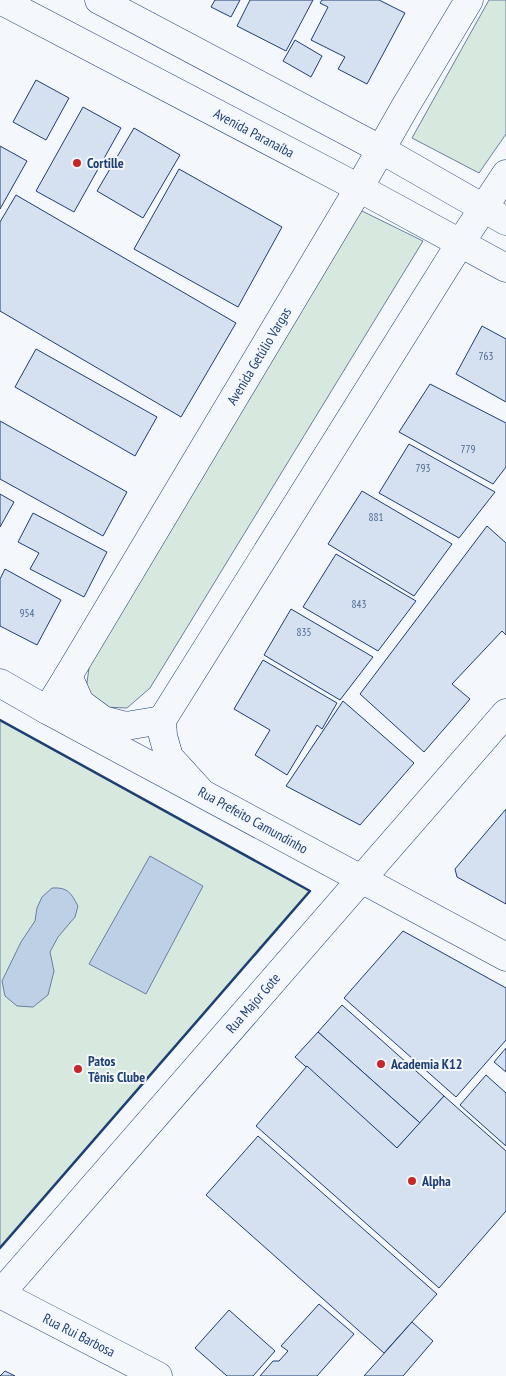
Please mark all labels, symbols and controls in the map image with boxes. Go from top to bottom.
street label: Avenida Paranaíba [211,104,297,162]
place label: Cortille [87,154,124,172]
marker: Cortille [71,157,83,169]
street label: Avenida Getúlio Vargas [223,304,295,408]
house number: 763 [479,349,493,363]
house number: 779 [461,442,475,456]
house number: 793 [416,461,430,475]
house number: 881 [369,510,383,524]
house number: 843 [352,597,366,611]
house number: 954 [20,606,34,620]
house number: 835 [297,625,311,639]
street label: Rua Prefeito Camundinho [195,782,311,858]
street label: Rua Major Gote [222,969,284,1037]
place label: Patos Tênis Clube [88,1052,145,1086]
place label: Academia K12 [390,1055,462,1073]
marker: Academia K12 [375,1058,387,1070]
marker: Patos Tênis Clube [72,1063,84,1075]
place label: Alpha [421,1172,451,1190]
marker: Alpha [406,1175,418,1187]
street label: Rua Rui Barbosa [40,1309,118,1361]

